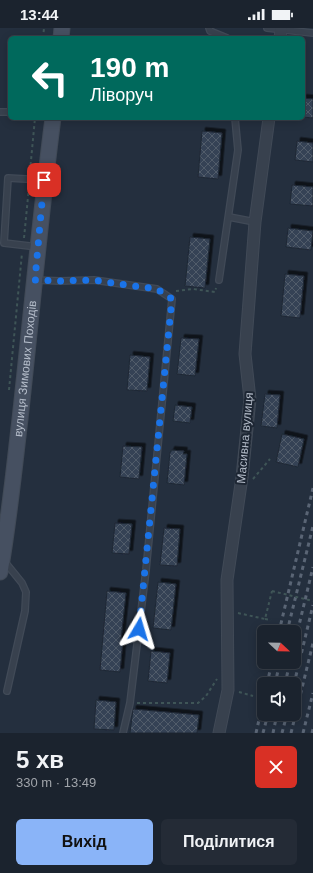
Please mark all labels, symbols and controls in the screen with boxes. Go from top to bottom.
text: 13:44 [20,6,58,23]
icon: left [24,52,76,104]
text: 190 m [90,52,169,83]
text: Ліворуч [90,85,153,105]
pin [27,163,61,197]
icon: arrive [33,169,55,191]
street label: вулиця Зимових Походів [11,300,39,438]
street label: Масивна вулиця [234,392,256,484]
position arrow [118,608,160,650]
north arrow [257,625,301,669]
map controls [257,625,301,721]
button: sound [257,677,301,721]
text: 5 хв [16,746,64,773]
button: close [255,746,297,788]
text: 330 m · 13:49 [16,775,96,790]
button: Вихід [16,819,153,865]
button: Поділитися [161,819,297,865]

